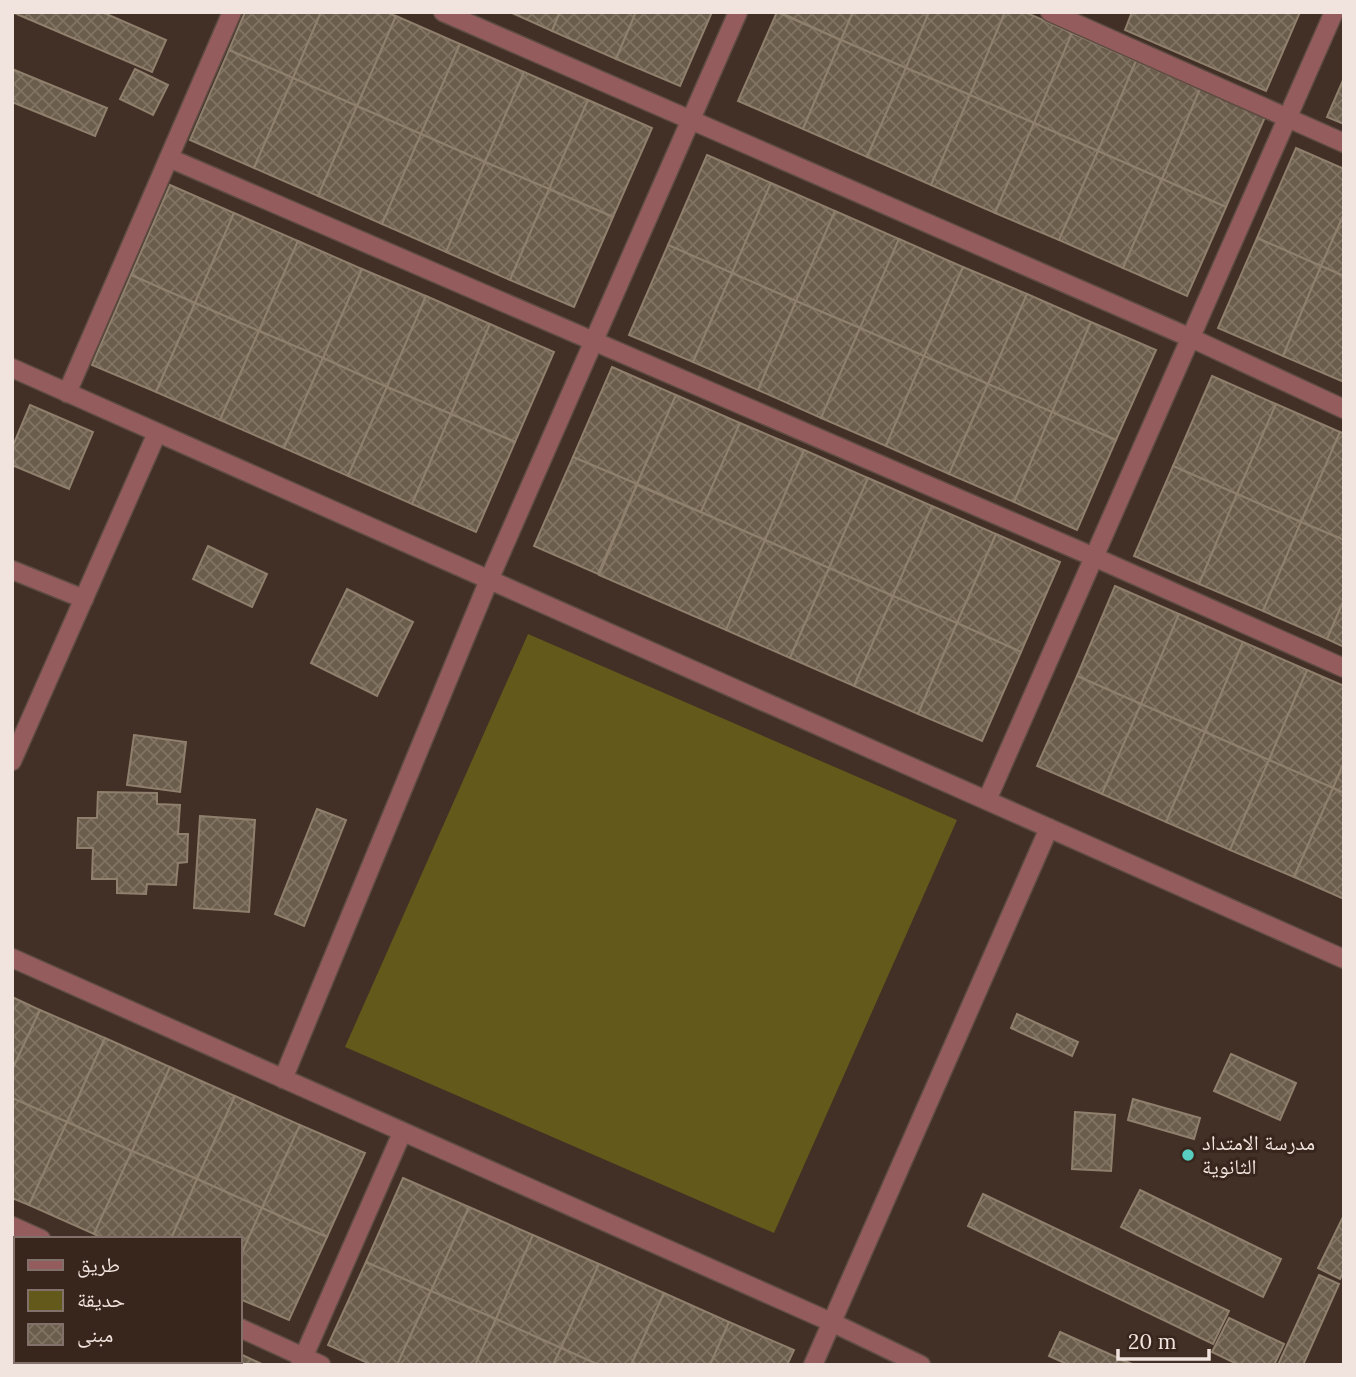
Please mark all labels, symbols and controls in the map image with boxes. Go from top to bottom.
place label: مدرسة الامتداد الثانوية [1202,1129,1315,1180]
marker: مدرسة الامتداد الثانوية [1180,1147,1196,1163]
legend [14,1237,242,1363]
text: طريق [77,1251,120,1278]
text: حديقة [77,1286,125,1313]
scale bar [1118,1318,1209,1362]
text: مبنى [77,1321,113,1348]
text: 20 m [1128,1328,1177,1355]

